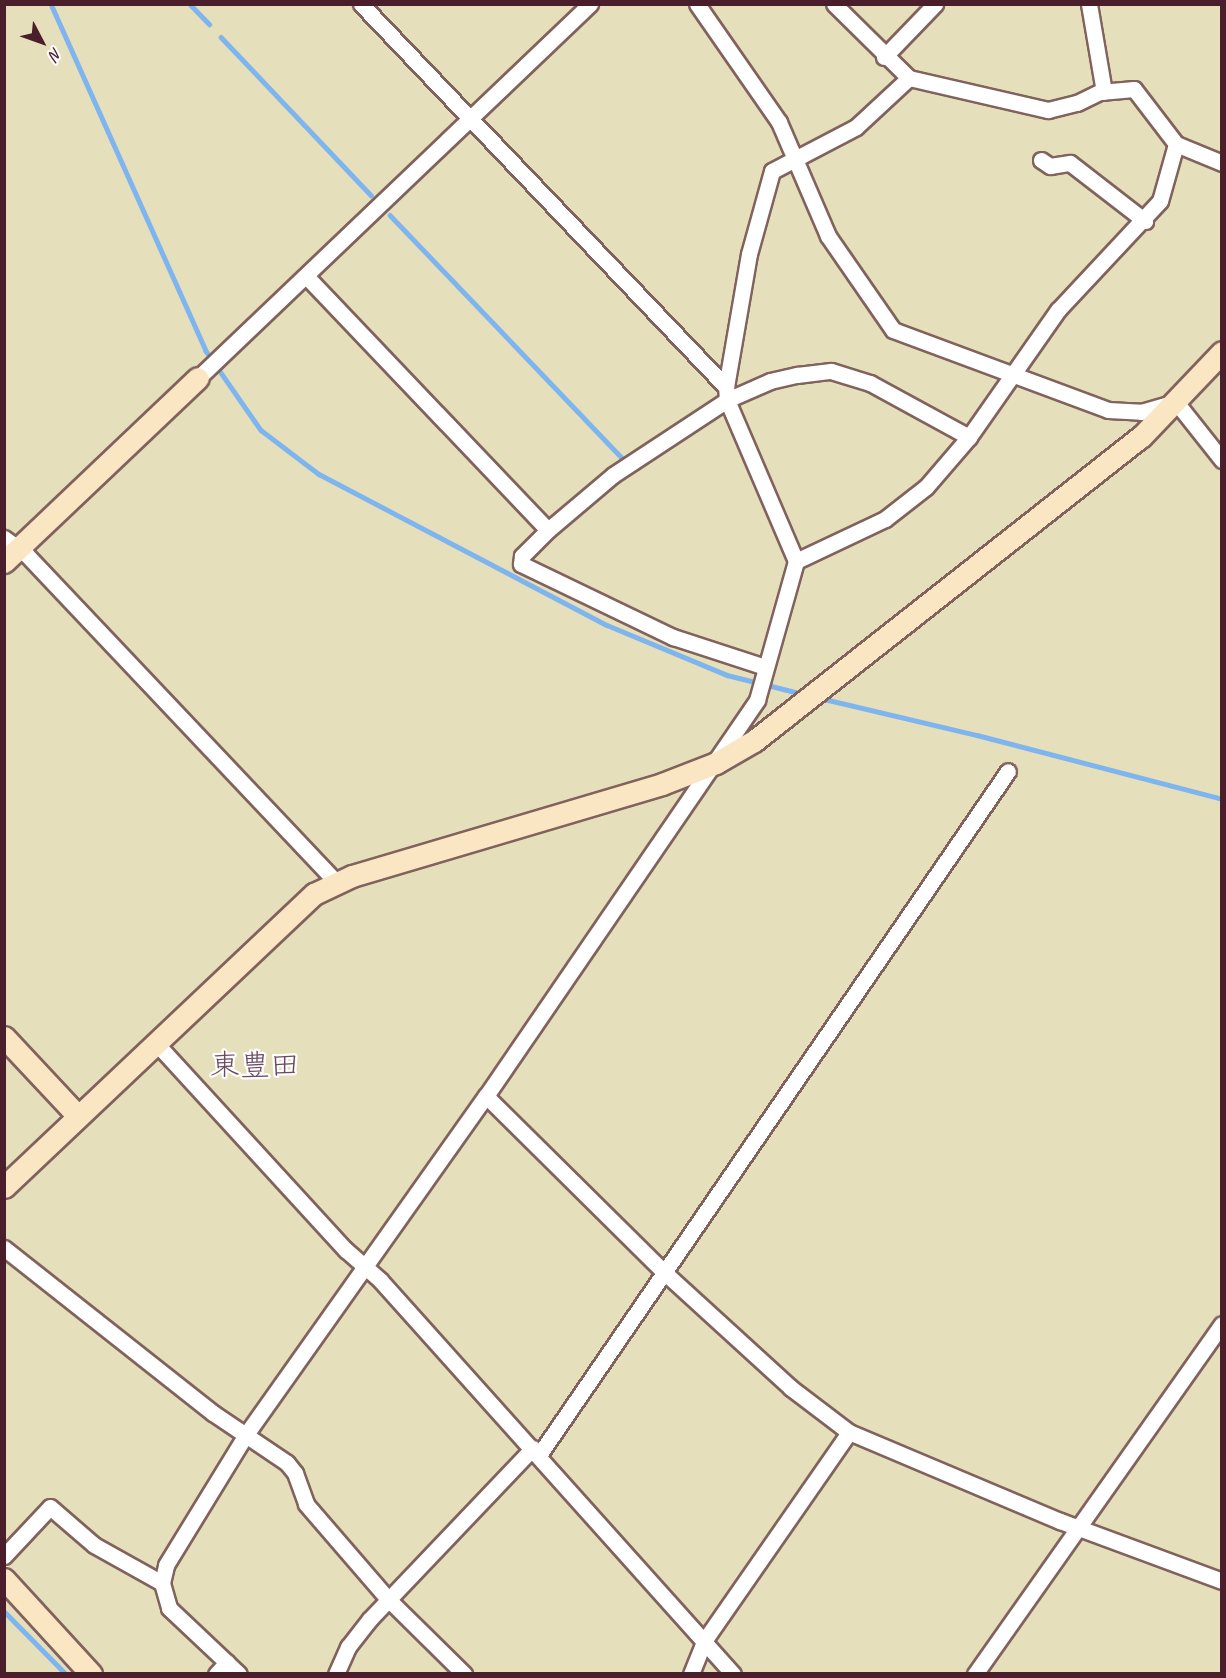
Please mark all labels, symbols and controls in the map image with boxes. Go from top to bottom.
north arrow [12,12,72,72]
text: N [45,44,66,64]
district label: 東豊田 [210,1047,300,1083]

